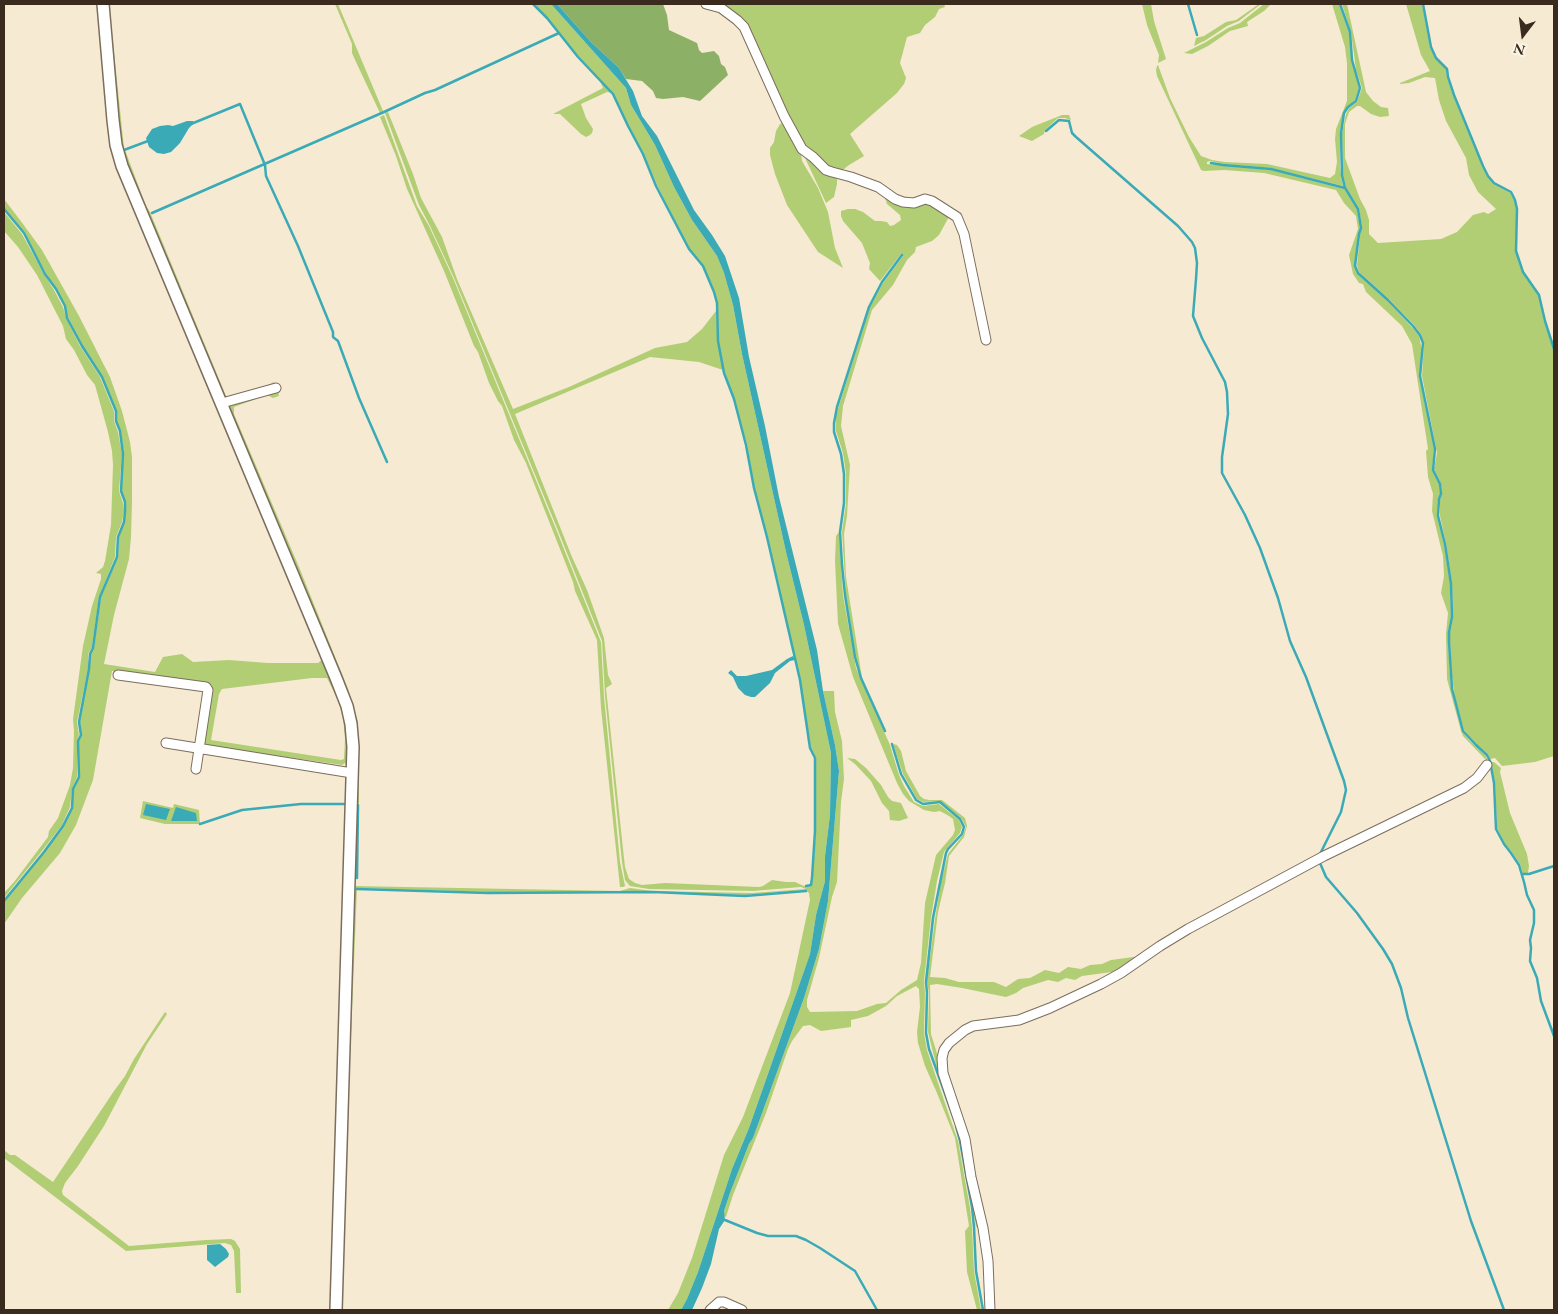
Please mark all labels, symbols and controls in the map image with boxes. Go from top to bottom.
north arrow [1498,10,1548,60]
text: N [1511,39,1527,60]

